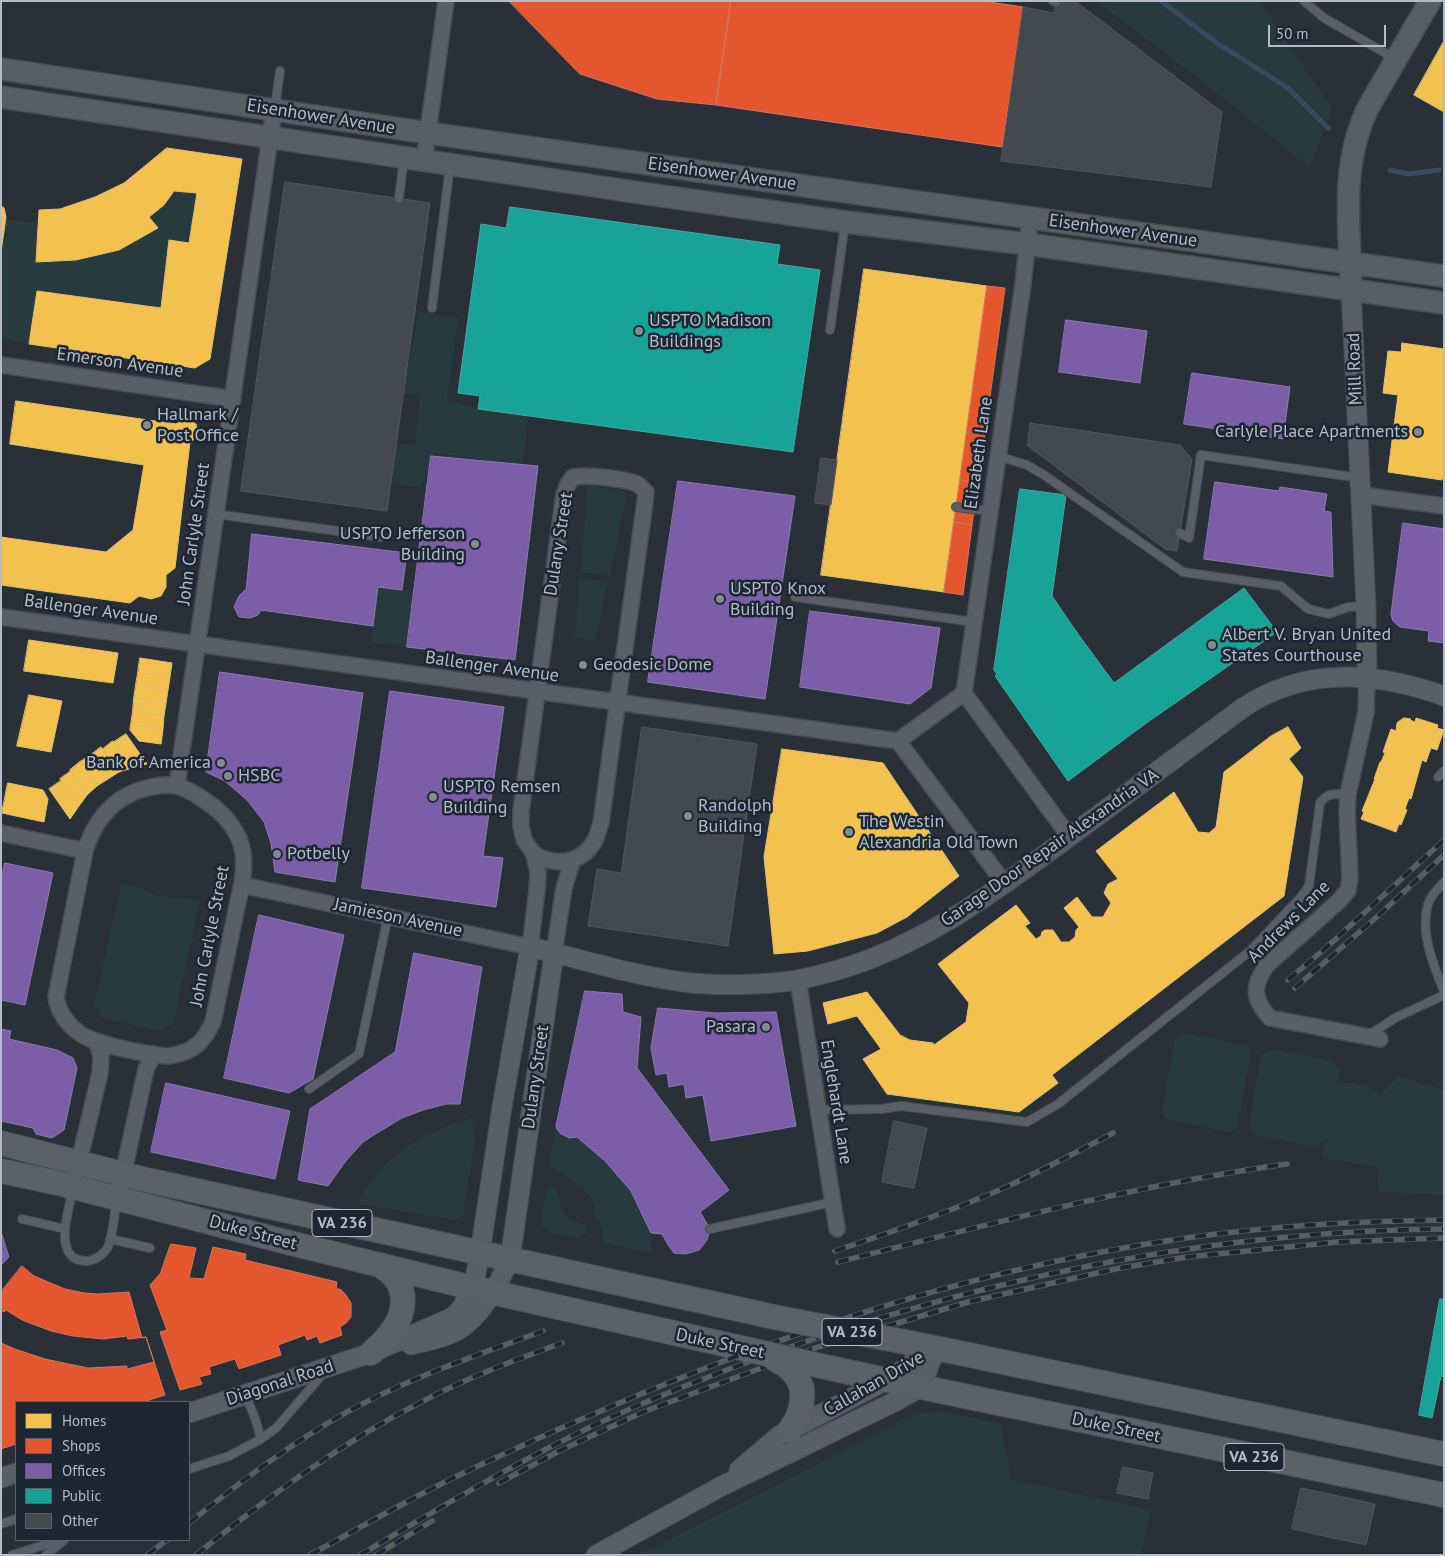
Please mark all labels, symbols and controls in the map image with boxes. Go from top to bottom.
scale bar [1270,15,1388,47]
text: 50 m [1276,24,1309,43]
street label: Eisenhower Avenue [245,95,397,139]
street label: Eisenhower Avenue [646,153,798,195]
street label: Eisenhower Avenue [1047,210,1199,252]
place label: USPTO Madison Buildings [649,310,771,352]
marker: USPTO Madison Buildings [633,325,645,337]
street label: Mill Road [1343,332,1367,406]
street label: Emerson Avenue [55,343,185,383]
street label: Elizabeth Lane [960,395,998,511]
place label: Hallmark / Post Office [157,404,239,446]
marker: Hallmark / Post Office [141,419,153,431]
place label: Carlyle Place Apartments [1215,421,1408,443]
marker: Carlyle Place Apartments [1412,426,1424,438]
street label: John Carlyle Street [173,462,215,606]
street label: Dulany Street [540,491,578,597]
place label: USPTO Jefferson Building [340,523,465,566]
marker: USPTO Jefferson Building [469,538,481,550]
place label: USPTO Knox Building [730,578,826,620]
street label: Ballenger Avenue [23,590,159,630]
marker: USPTO Knox Building [714,593,726,605]
place label: Albert V. Bryan United States Courthouse [1222,624,1391,666]
marker: Albert V. Bryan United States Courthouse [1206,639,1218,651]
street label: Ballenger Avenue [424,647,560,687]
place label: Geodesic Dome [593,654,712,676]
marker: Geodesic Dome [577,659,589,671]
place label: Bank of America [86,752,211,774]
marker: Bank of America [215,757,227,769]
street label: Garage Door Repair Alexandria VA [937,764,1163,932]
place label: HSBC [238,765,280,787]
marker: HSBC [222,770,234,782]
place label: USPTO Remsen Building [443,776,560,819]
marker: USPTO Remsen Building [427,791,439,803]
place label: Randolph Building [698,795,771,838]
marker: Randolph Building [682,810,694,822]
place label: The Westin Alexandria Old Town [859,811,1018,854]
marker: The Westin Alexandria Old Town [843,826,855,838]
place label: Potbelly [287,843,350,865]
marker: Potbelly [271,848,283,860]
street label: John Carlyle Street [186,864,234,1008]
street label: Andrews Lane [1243,876,1335,968]
street label: Jamieson Avenue [332,894,464,942]
place label: Pasara [706,1016,756,1038]
marker: Pasara [760,1021,772,1033]
street label: Dulany Street [518,1024,554,1130]
street label: Englehardt Lane [815,1038,857,1166]
road number: VA 236 [312,1210,372,1236]
street label: Duke Street [207,1211,299,1255]
road number: VA 236 [822,1318,882,1345]
street label: Duke Street [674,1324,766,1364]
street label: Callahan Drive [820,1347,928,1421]
street label: Diagonal Road [224,1355,336,1411]
legend [15,1401,190,1541]
street label: Duke Street [1070,1408,1162,1448]
text: Homes [62,1411,106,1430]
text: Shops [62,1436,101,1455]
road number: VA 236 [1224,1444,1284,1470]
text: Offices [62,1461,106,1480]
text: Public [62,1486,101,1505]
text: Other [62,1511,98,1530]

